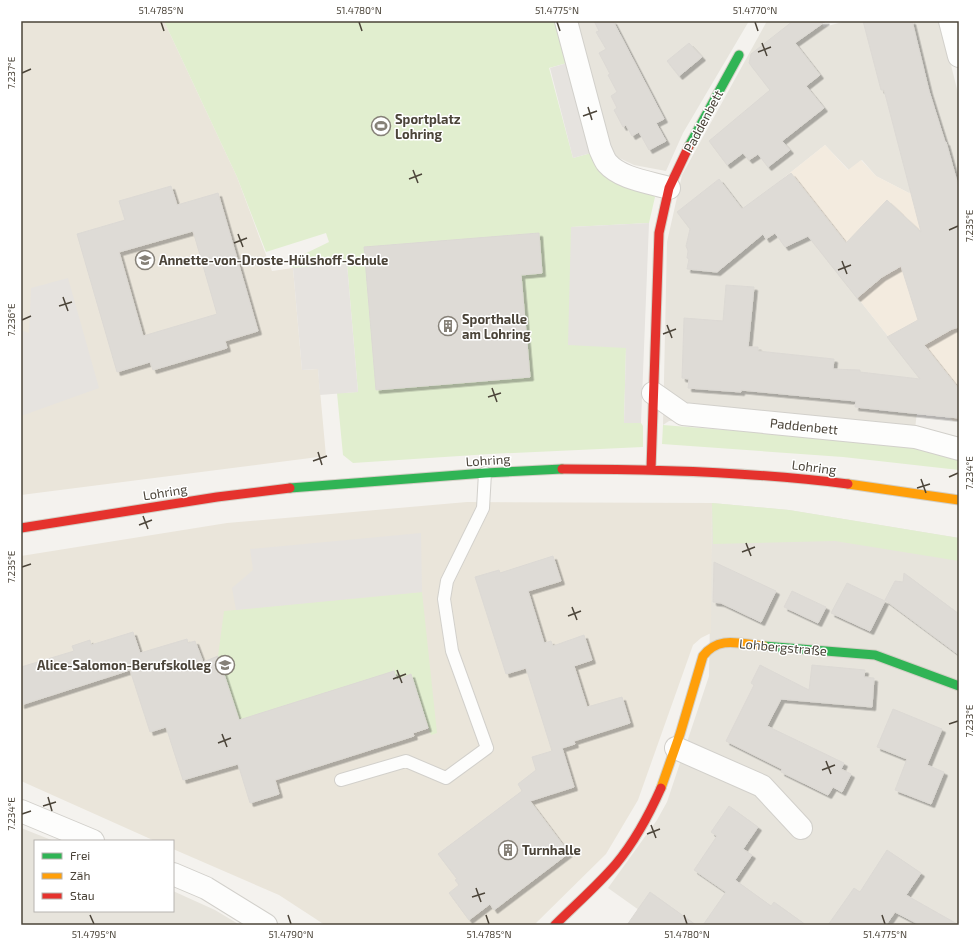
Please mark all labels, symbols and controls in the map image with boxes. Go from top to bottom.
text: 51.4785°N [139,4,183,16]
text: 51.4780°N [336,4,382,16]
text: 51.4775°N [535,4,579,16]
text: 51.4770°N [733,4,777,16]
text: 7.237°E [5,56,17,89]
street label: Paddenbett [680,87,726,155]
place label: Sportplatz Lohring [395,111,461,142]
sports icon: Sportplatz Lohring [370,115,392,137]
text: 7.235°E [963,209,975,242]
school or university icon: Annette-von-Droste-Hülshoff-Schule [134,249,156,271]
place label: Annette-von-Droste-Hülshoff-Schule [159,252,388,268]
text: 7.236°E [5,303,17,337]
place label: Sporthalle am Lohring [462,311,531,342]
building icon: Sporthalle am Lohring [437,315,459,337]
street label: Paddenbett [769,414,839,438]
street label: Lohring [465,450,511,470]
street label: Lohring [791,456,837,478]
text: 7.234°E [963,456,975,490]
street label: Lohring [142,481,188,503]
text: 7.235°E [5,550,17,583]
street label: Lohbergstraße [738,635,828,659]
school or university icon: Alice-Salomon-Berufskolleg [214,654,236,676]
place label: Alice-Salomon-Berufskolleg [37,657,211,673]
text: 7.233°E [963,704,975,737]
text: 7.234°E [5,797,17,831]
building icon: Turnhalle [497,839,519,861]
legend [34,840,174,912]
place label: Turnhalle [522,842,581,858]
text: Frei [70,848,90,862]
text: Zäh [70,868,90,882]
text: Stau [70,888,95,902]
text: 51.4795°N [72,928,116,940]
text: 51.4790°N [268,928,314,940]
text: 51.4785°N [467,928,511,940]
text: 51.4780°N [664,928,710,940]
text: 51.4775°N [863,928,907,940]

